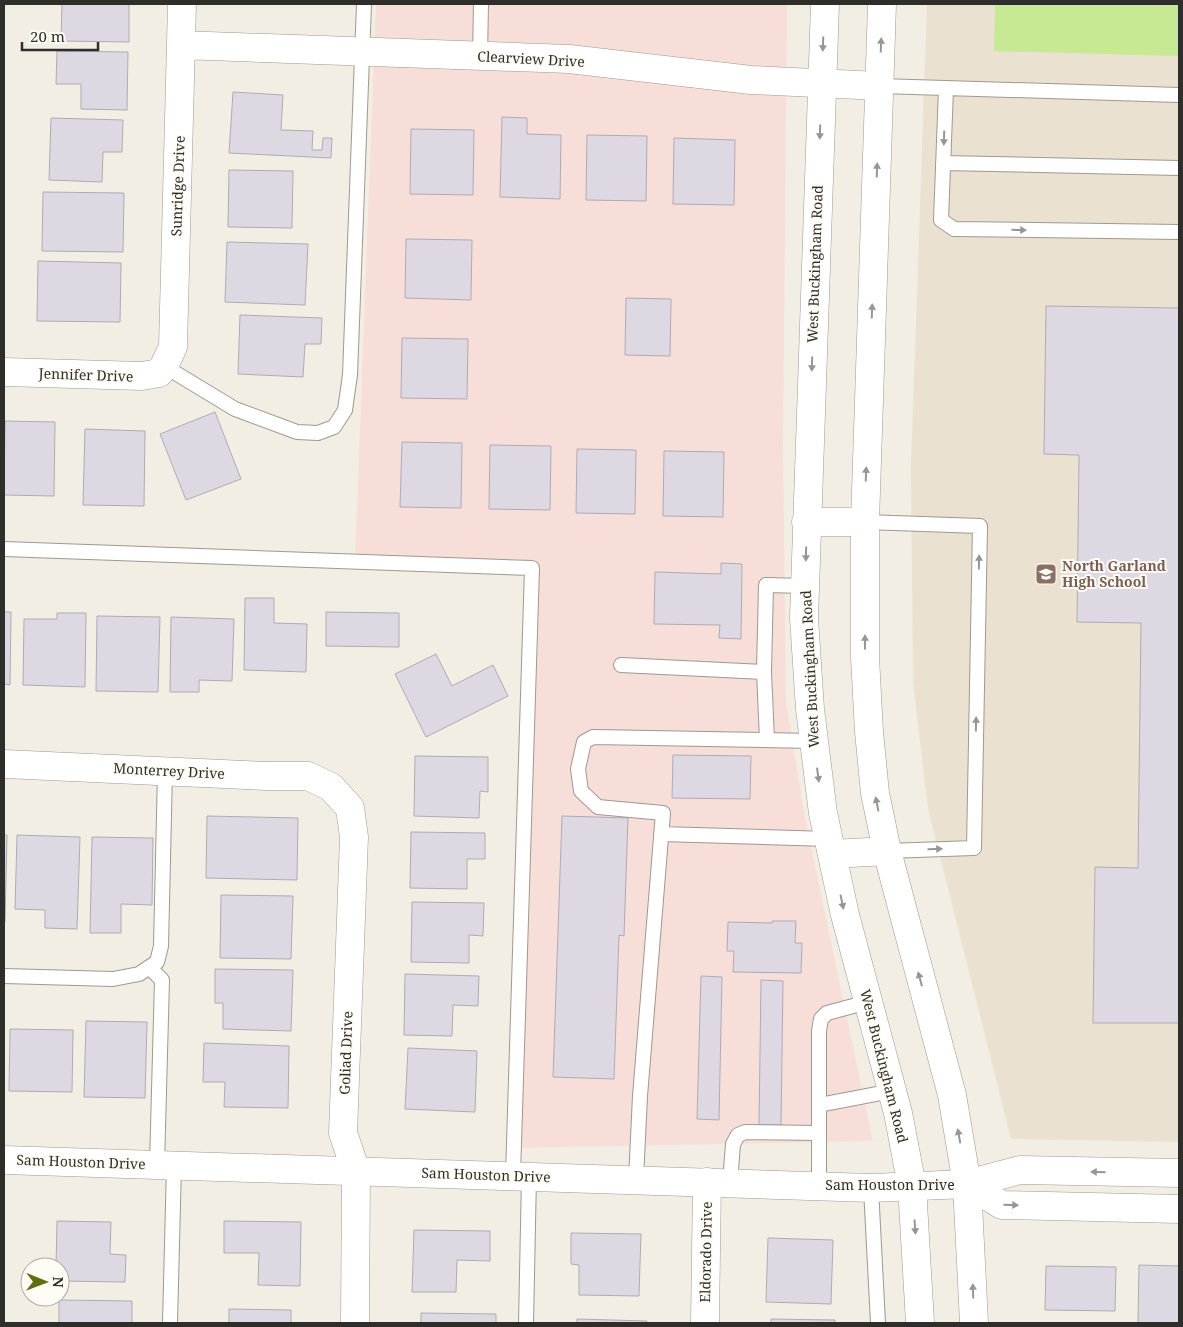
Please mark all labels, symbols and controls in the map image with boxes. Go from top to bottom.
scale bar [22,20,99,52]
text: 20 m [30,26,65,46]
one-way arrow [819,36,827,52]
one-way arrow [877,37,885,53]
street label: Clearview Drive [477,46,585,71]
one-way arrow [816,124,824,140]
one-way arrow [940,130,948,146]
street label: Sunridge Drive [166,135,189,237]
one-way arrow [873,161,881,177]
street label: West Buckingham Road [802,184,827,343]
one-way arrow [1011,226,1027,234]
one-way arrow [868,303,876,319]
one-way arrow [808,357,816,373]
street label: Jennifer Drive [37,363,134,386]
one-way arrow [863,465,871,481]
one-way arrow [801,546,809,562]
one-way arrow [975,553,983,569]
place label: North Garland High School [1062,556,1166,591]
school or university icon: North Garland High School [1034,562,1058,586]
street label: West Buckingham Road [796,589,823,748]
one-way arrow [861,633,869,649]
one-way arrow [972,716,980,732]
street label: Monterrey Drive [113,758,225,783]
one-way arrow [814,767,822,783]
one-way arrow [873,796,881,811]
one-way arrow [927,845,943,853]
one-way arrow [838,894,846,909]
one-way arrow [916,971,924,986]
street label: West Buckingham Road [856,987,913,1145]
street label: Goliad Drive [335,1011,356,1095]
one-way arrow [954,1128,962,1144]
street label: Sam Houston Drive [16,1150,146,1173]
street label: Sam Houston Drive [421,1163,551,1186]
one-way arrow [1089,1168,1105,1176]
street label: Sam Houston Drive [825,1175,955,1194]
street label: Eldorado Drive [695,1201,716,1303]
one-way arrow [1003,1201,1019,1209]
one-way arrow [911,1219,919,1235]
north arrow [20,1257,70,1307]
text: N [49,1277,68,1288]
one-way arrow [969,1283,977,1299]

